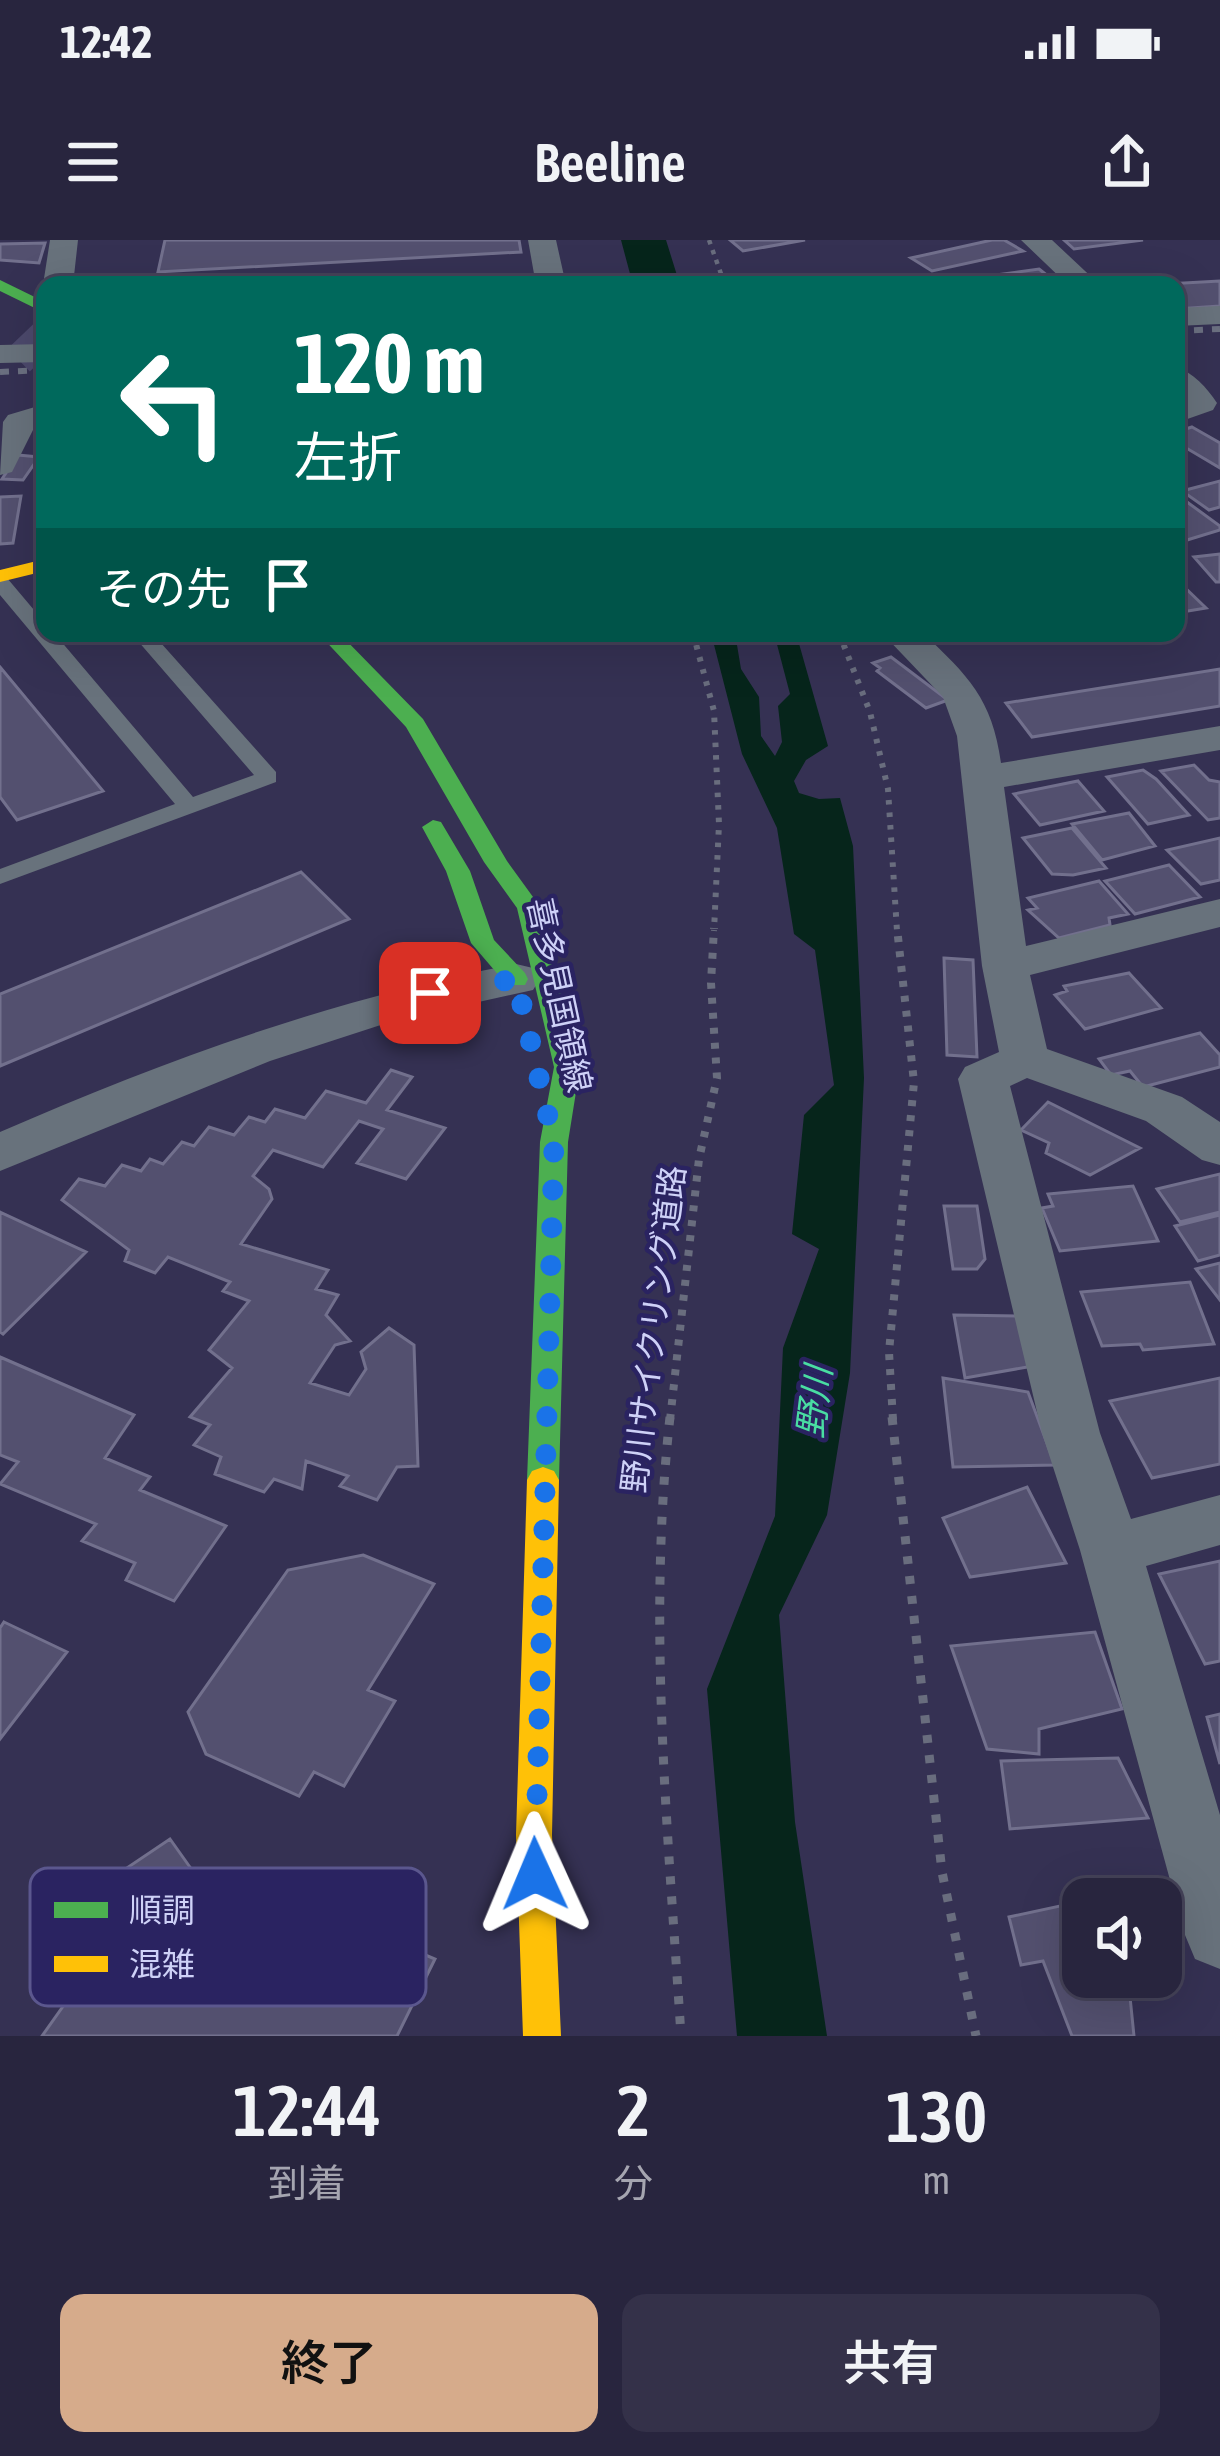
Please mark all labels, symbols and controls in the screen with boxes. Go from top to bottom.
text: 12:42 [60,16,153,68]
icon: menu [60,129,126,195]
icon: share [1094,129,1160,195]
text: Beeline [534,132,686,193]
text: 120 m [294,315,484,411]
icon: left [96,324,252,480]
text: 左折 [294,427,402,488]
icon: arrive [255,552,321,618]
text: その先 [96,563,231,615]
street label: 喜多見国領線 [521,894,599,1096]
pin [379,942,481,1044]
icon: arrive [397,960,463,1026]
street label: 野川サイクリング道路 [614,1163,692,1495]
water label: 野川 [789,1360,840,1440]
position arrow [472,1811,598,1937]
legend [30,1868,426,2006]
map controls [1062,1878,1182,1998]
button: sound [1062,1878,1182,1998]
text: 順調 [129,1891,195,1929]
text: 混雑 [129,1945,195,1983]
text: 12:44 [233,2069,381,2151]
text: 2 [616,2069,650,2151]
text: 130 [886,2075,987,2157]
text: m [922,2158,950,2202]
text: 到着 [268,2161,346,2205]
text: 分 [614,2161,653,2205]
button: 終了 [60,2294,598,2432]
button: 共有 [622,2294,1160,2432]

